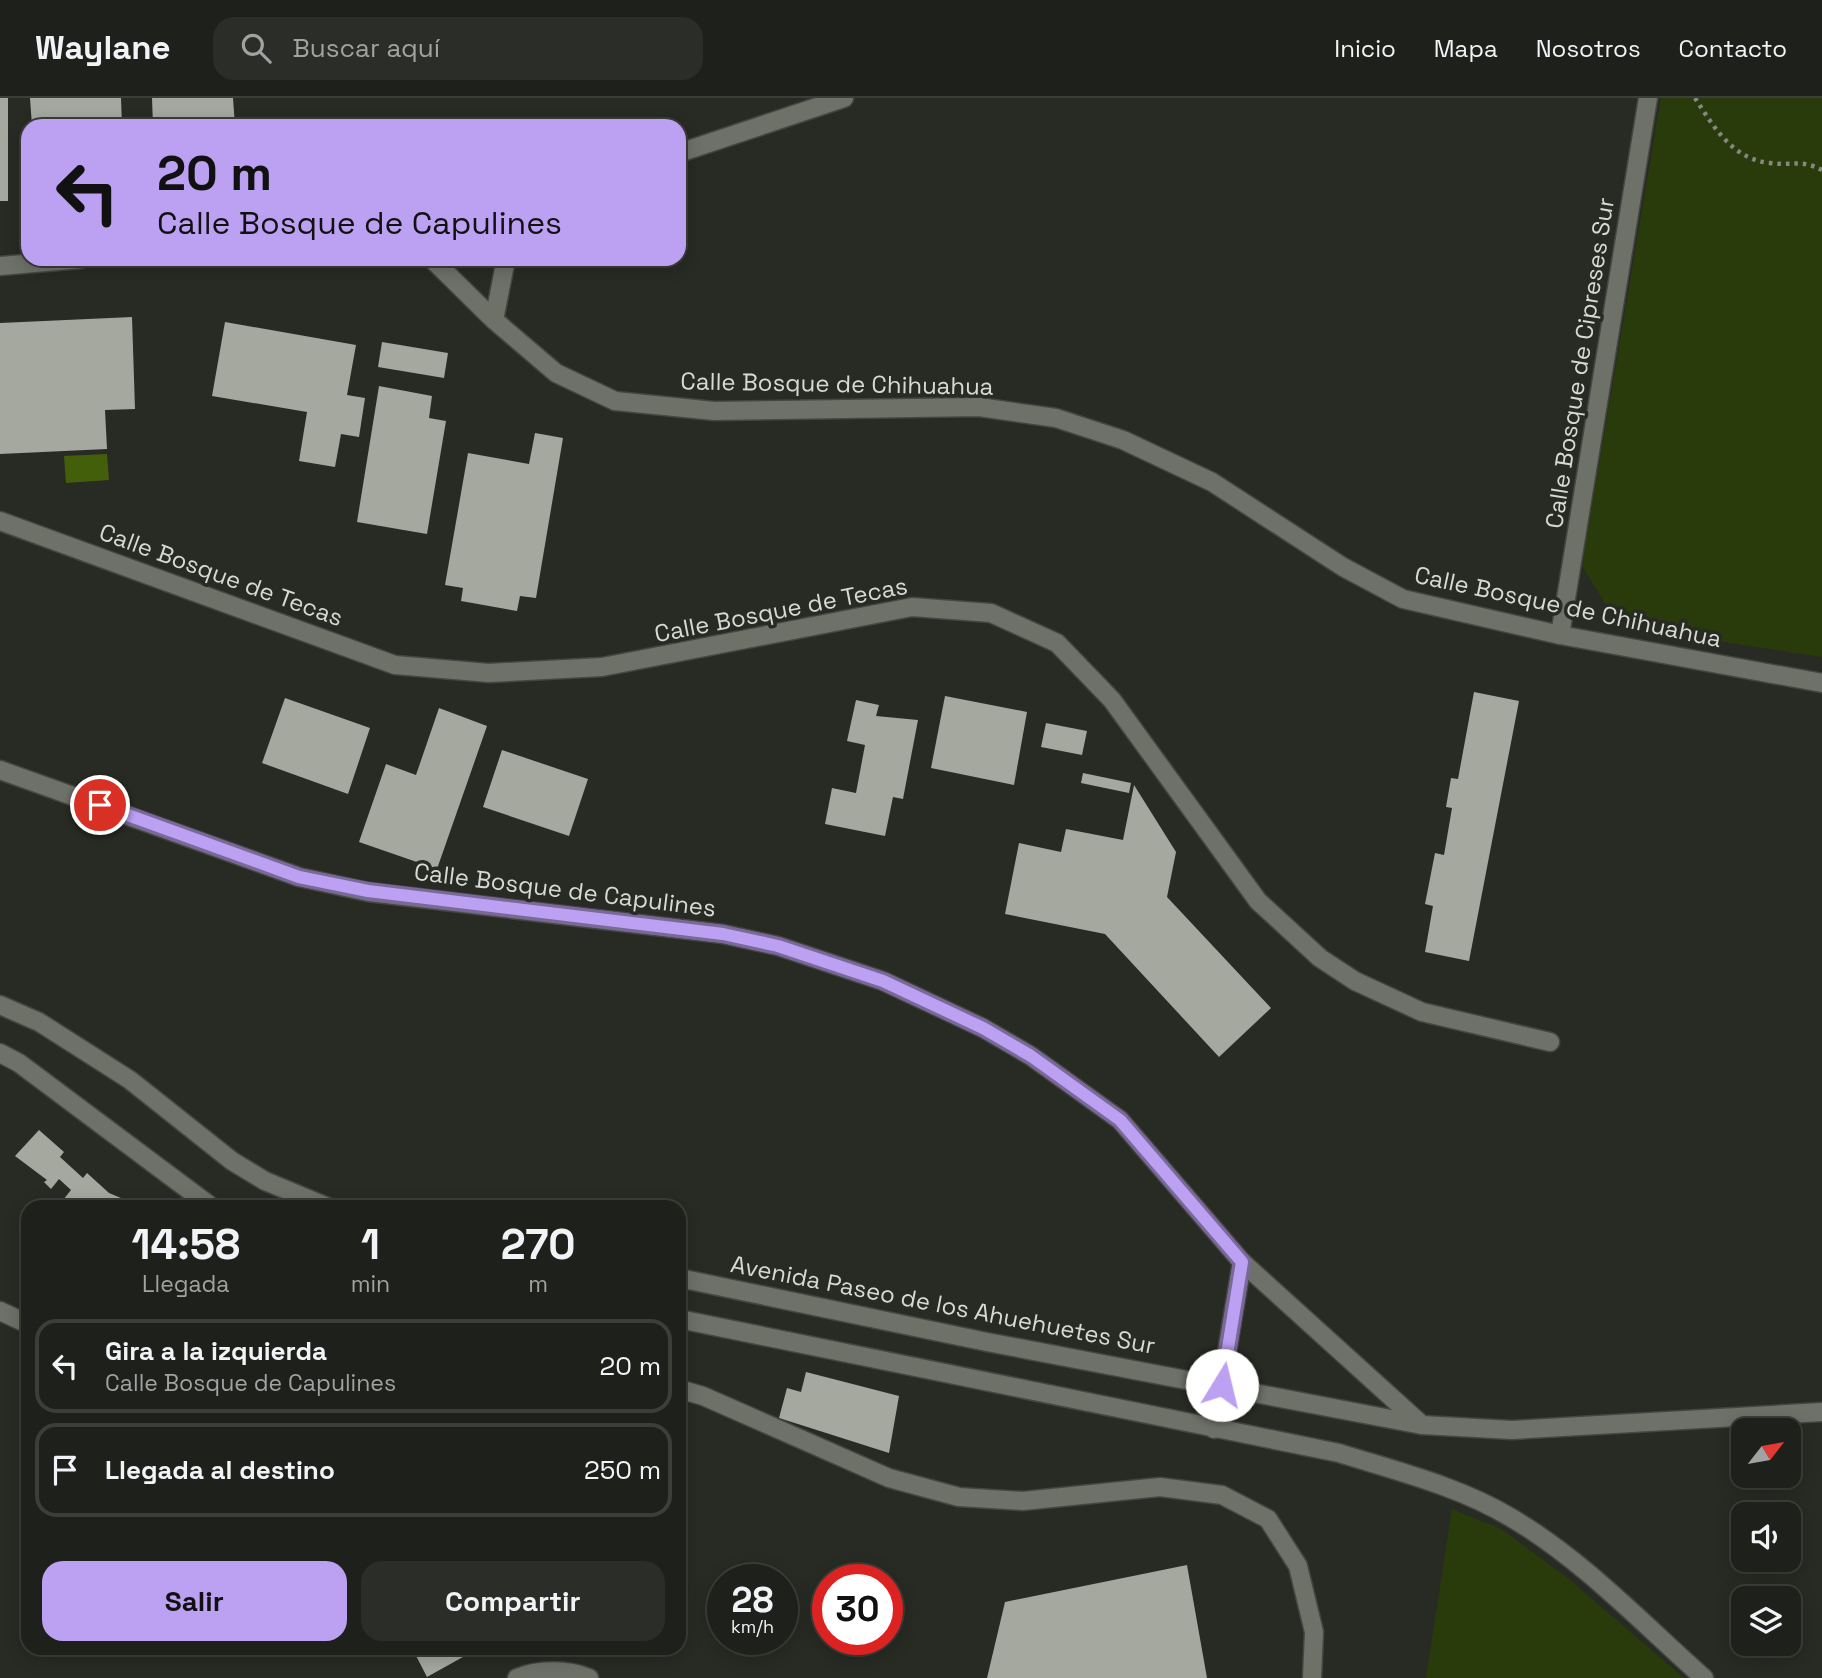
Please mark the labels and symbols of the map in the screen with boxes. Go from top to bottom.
street label: Calle Bosque de Cipreses Sur [1538,195,1621,531]
street label: Calle Bosque de Chihuahua [680,365,994,402]
street label: Calle Bosque de Tecas [95,516,347,633]
street label: Calle Bosque de Chihuahua [1412,559,1725,654]
street label: Calle Bosque de Tecas [652,570,910,649]
pin [70,775,130,835]
street label: Calle Bosque de Capulines [412,856,718,923]
street label: Avenida Paseo de los Ahuehuetes Sur [728,1248,1158,1361]
position arrow [1185,1348,1259,1422]
north arrow [1731,1418,1801,1488]
speed limit sign: 30 [812,1564,903,1655]

